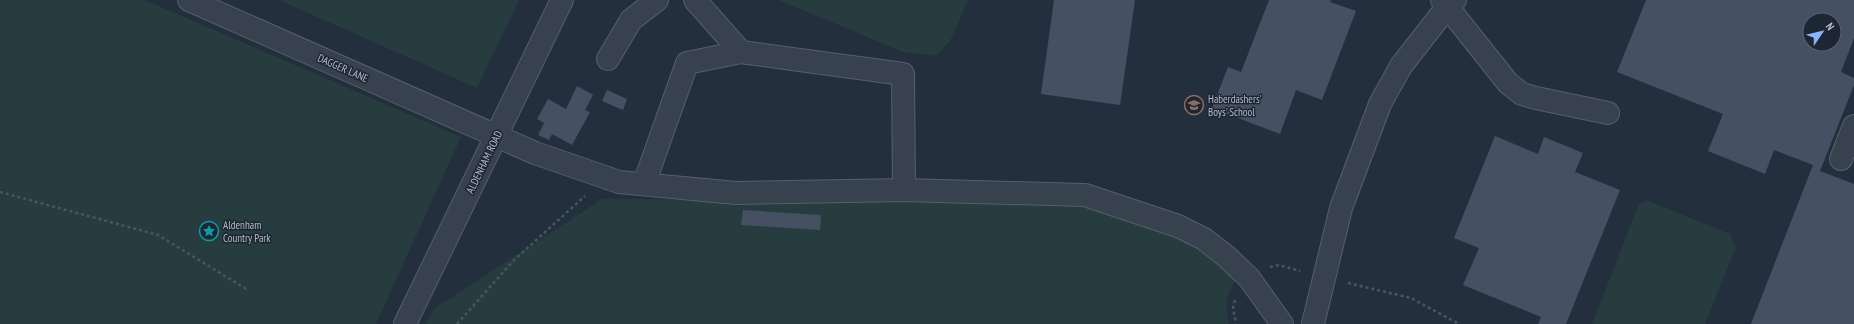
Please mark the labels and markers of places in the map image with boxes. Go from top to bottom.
place label: Haberdashers' Boys' School [1208,92,1262,119]
school or university icon: Haberdashers' Boys' School [1183,94,1205,116]
place label: Aldenham Country Park [223,218,271,245]
place icon: Aldenham Country Park [198,220,220,242]

